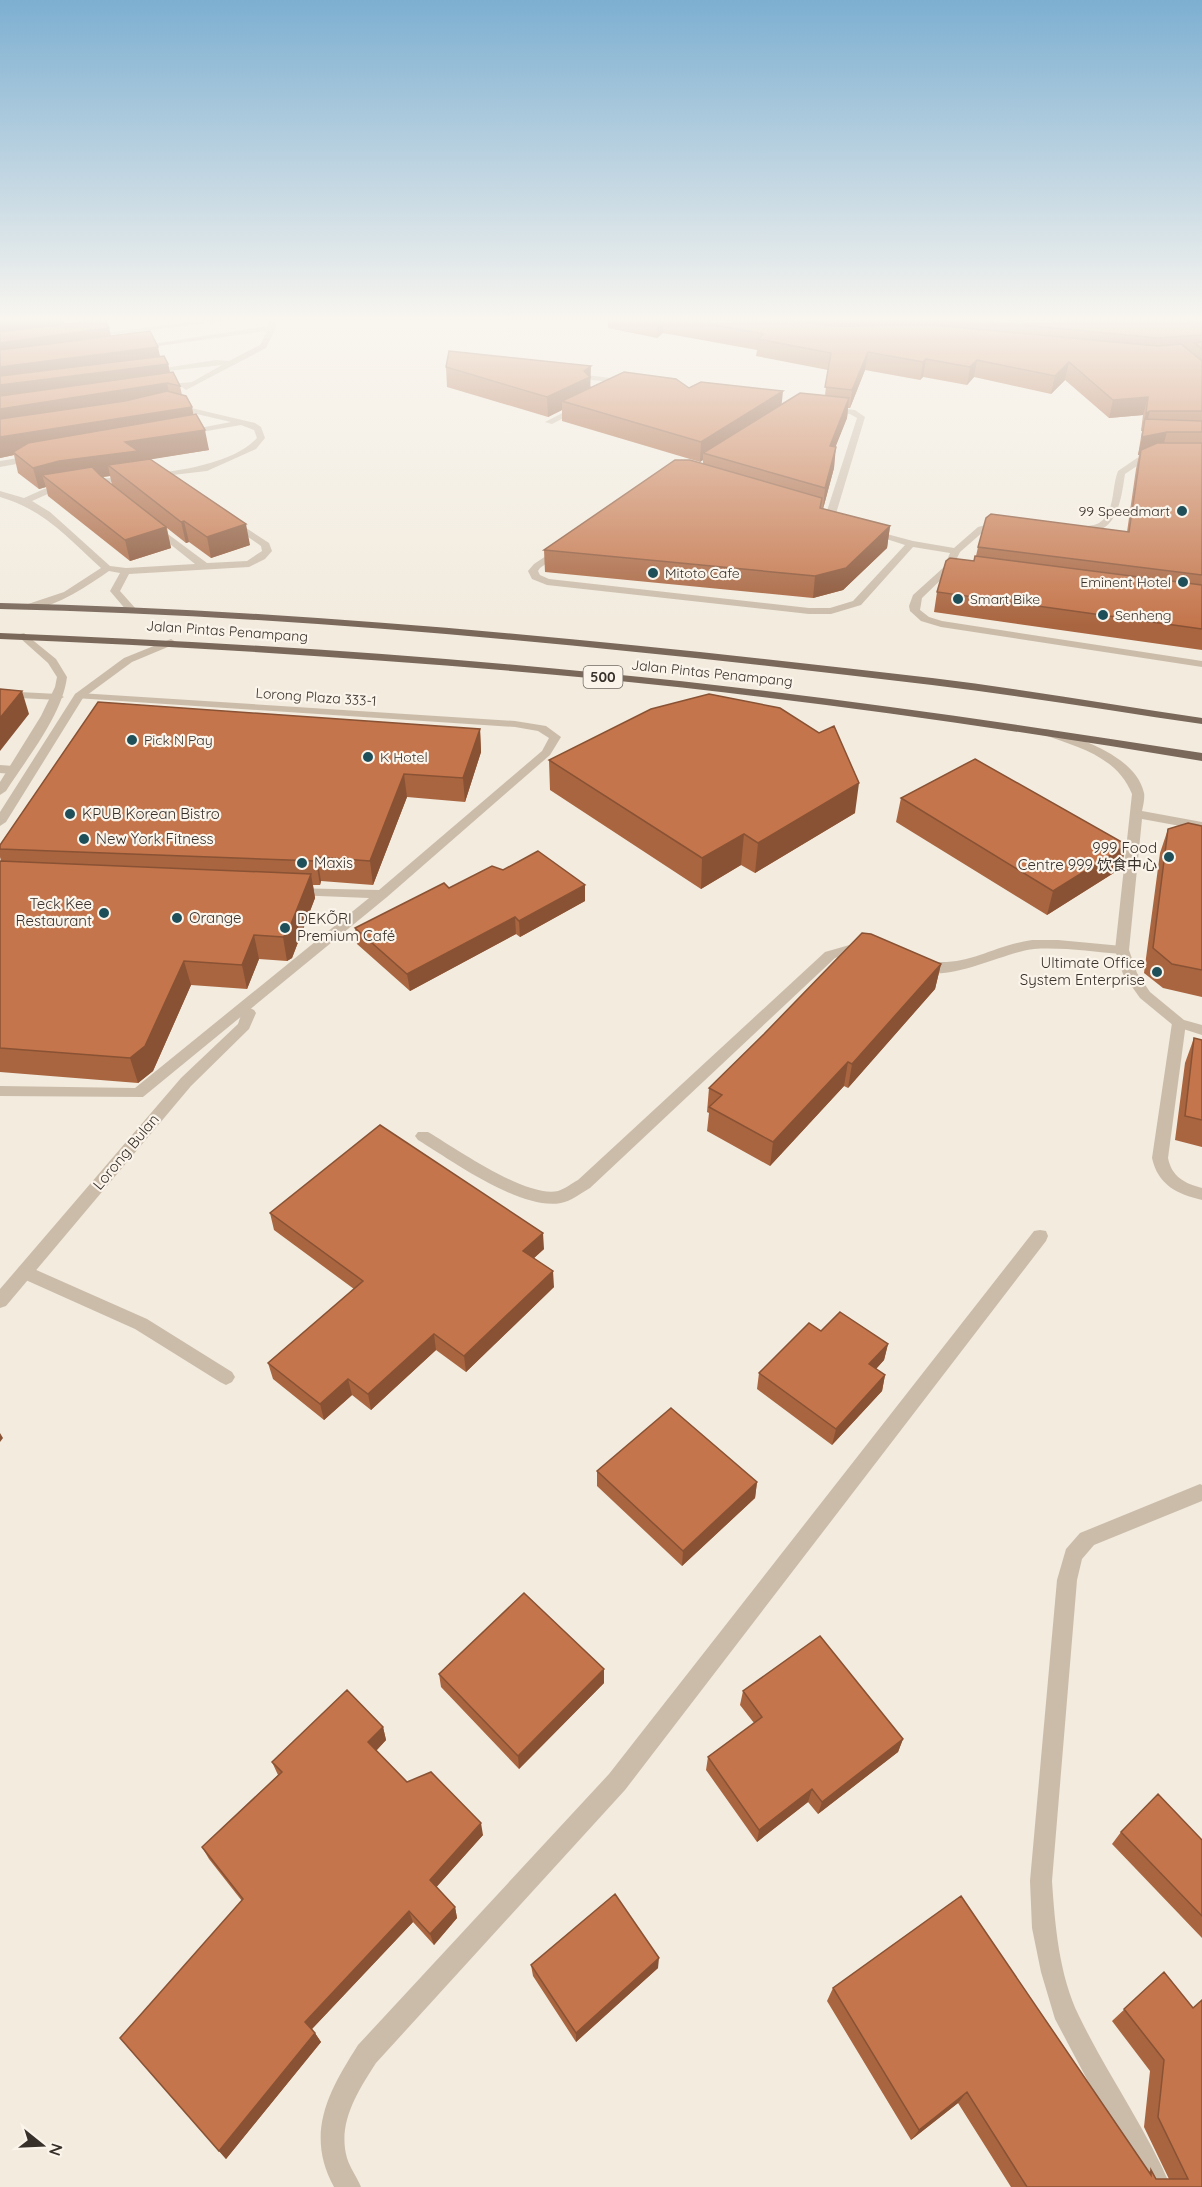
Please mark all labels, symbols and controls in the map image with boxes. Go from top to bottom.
place label: 99 Speedmart [1079,502,1170,520]
marker: 99 Speedmart [1175,504,1189,518]
place label: Mitoto Cafe [665,564,740,582]
marker: Mitoto Cafe [646,566,660,580]
place label: Eminent Hotel [1080,573,1171,591]
marker: Eminent Hotel [1176,575,1190,589]
place label: Smart Bike [970,590,1040,608]
marker: Smart Bike [951,592,965,606]
place label: Senheng [1115,606,1172,624]
marker: Senheng [1096,608,1110,622]
street label: Jalan Pintas Penampang [145,616,309,646]
street label: Jalan Pintas Penampang [630,656,794,690]
road number: 500 [584,666,622,688]
street label: Lorong Plaza 333-1 [255,684,377,710]
place label: Pick N Pay [144,731,213,749]
marker: Pick N Pay [125,733,139,747]
place label: K Hotel [380,748,428,766]
marker: K Hotel [361,750,375,764]
place label: KPUB Korean Bistro [82,804,220,823]
marker: KPUB Korean Bistro [63,807,77,821]
place label: New York Fitness [96,829,214,848]
marker: New York Fitness [77,832,91,846]
place label: 999 Food Centre 999 饮食中心 [1018,838,1157,874]
marker: 999 Food Centre 999 饮食中心 [1162,850,1176,864]
place label: Maxis [314,853,353,872]
marker: Maxis [295,856,309,870]
place label: Teck Kee Restaurant [16,894,92,930]
marker: Teck Kee Restaurant [97,906,111,920]
place label: Orange [189,908,241,927]
place label: DEKÕRI Premium Café [297,909,395,945]
marker: Orange [170,911,184,925]
marker: DEKÕRI Premium Café [278,921,292,935]
place label: Ultimate Office System Enterprise [1020,953,1145,989]
marker: Ultimate Office System Enterprise [1150,965,1164,979]
street label: Lorong Bulan [88,1110,163,1193]
north arrow [12,2115,72,2175]
text: N [45,2141,68,2158]

